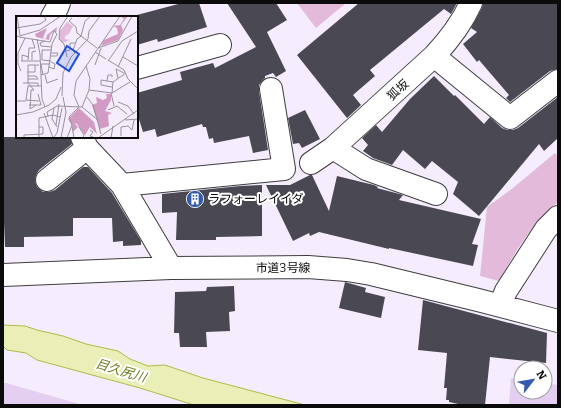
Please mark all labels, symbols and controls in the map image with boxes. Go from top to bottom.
inset map [16,16,138,138]
street label: 狐坂 [384,77,412,103]
building icon: ラフォーレイイダ [185,189,205,209]
place label: ラフォーレイイダ [208,192,304,206]
street label: 市道3号線 [256,261,310,275]
water label: 目久尻川 [94,356,150,386]
north arrow [513,360,553,400]
text: N [533,368,549,383]

